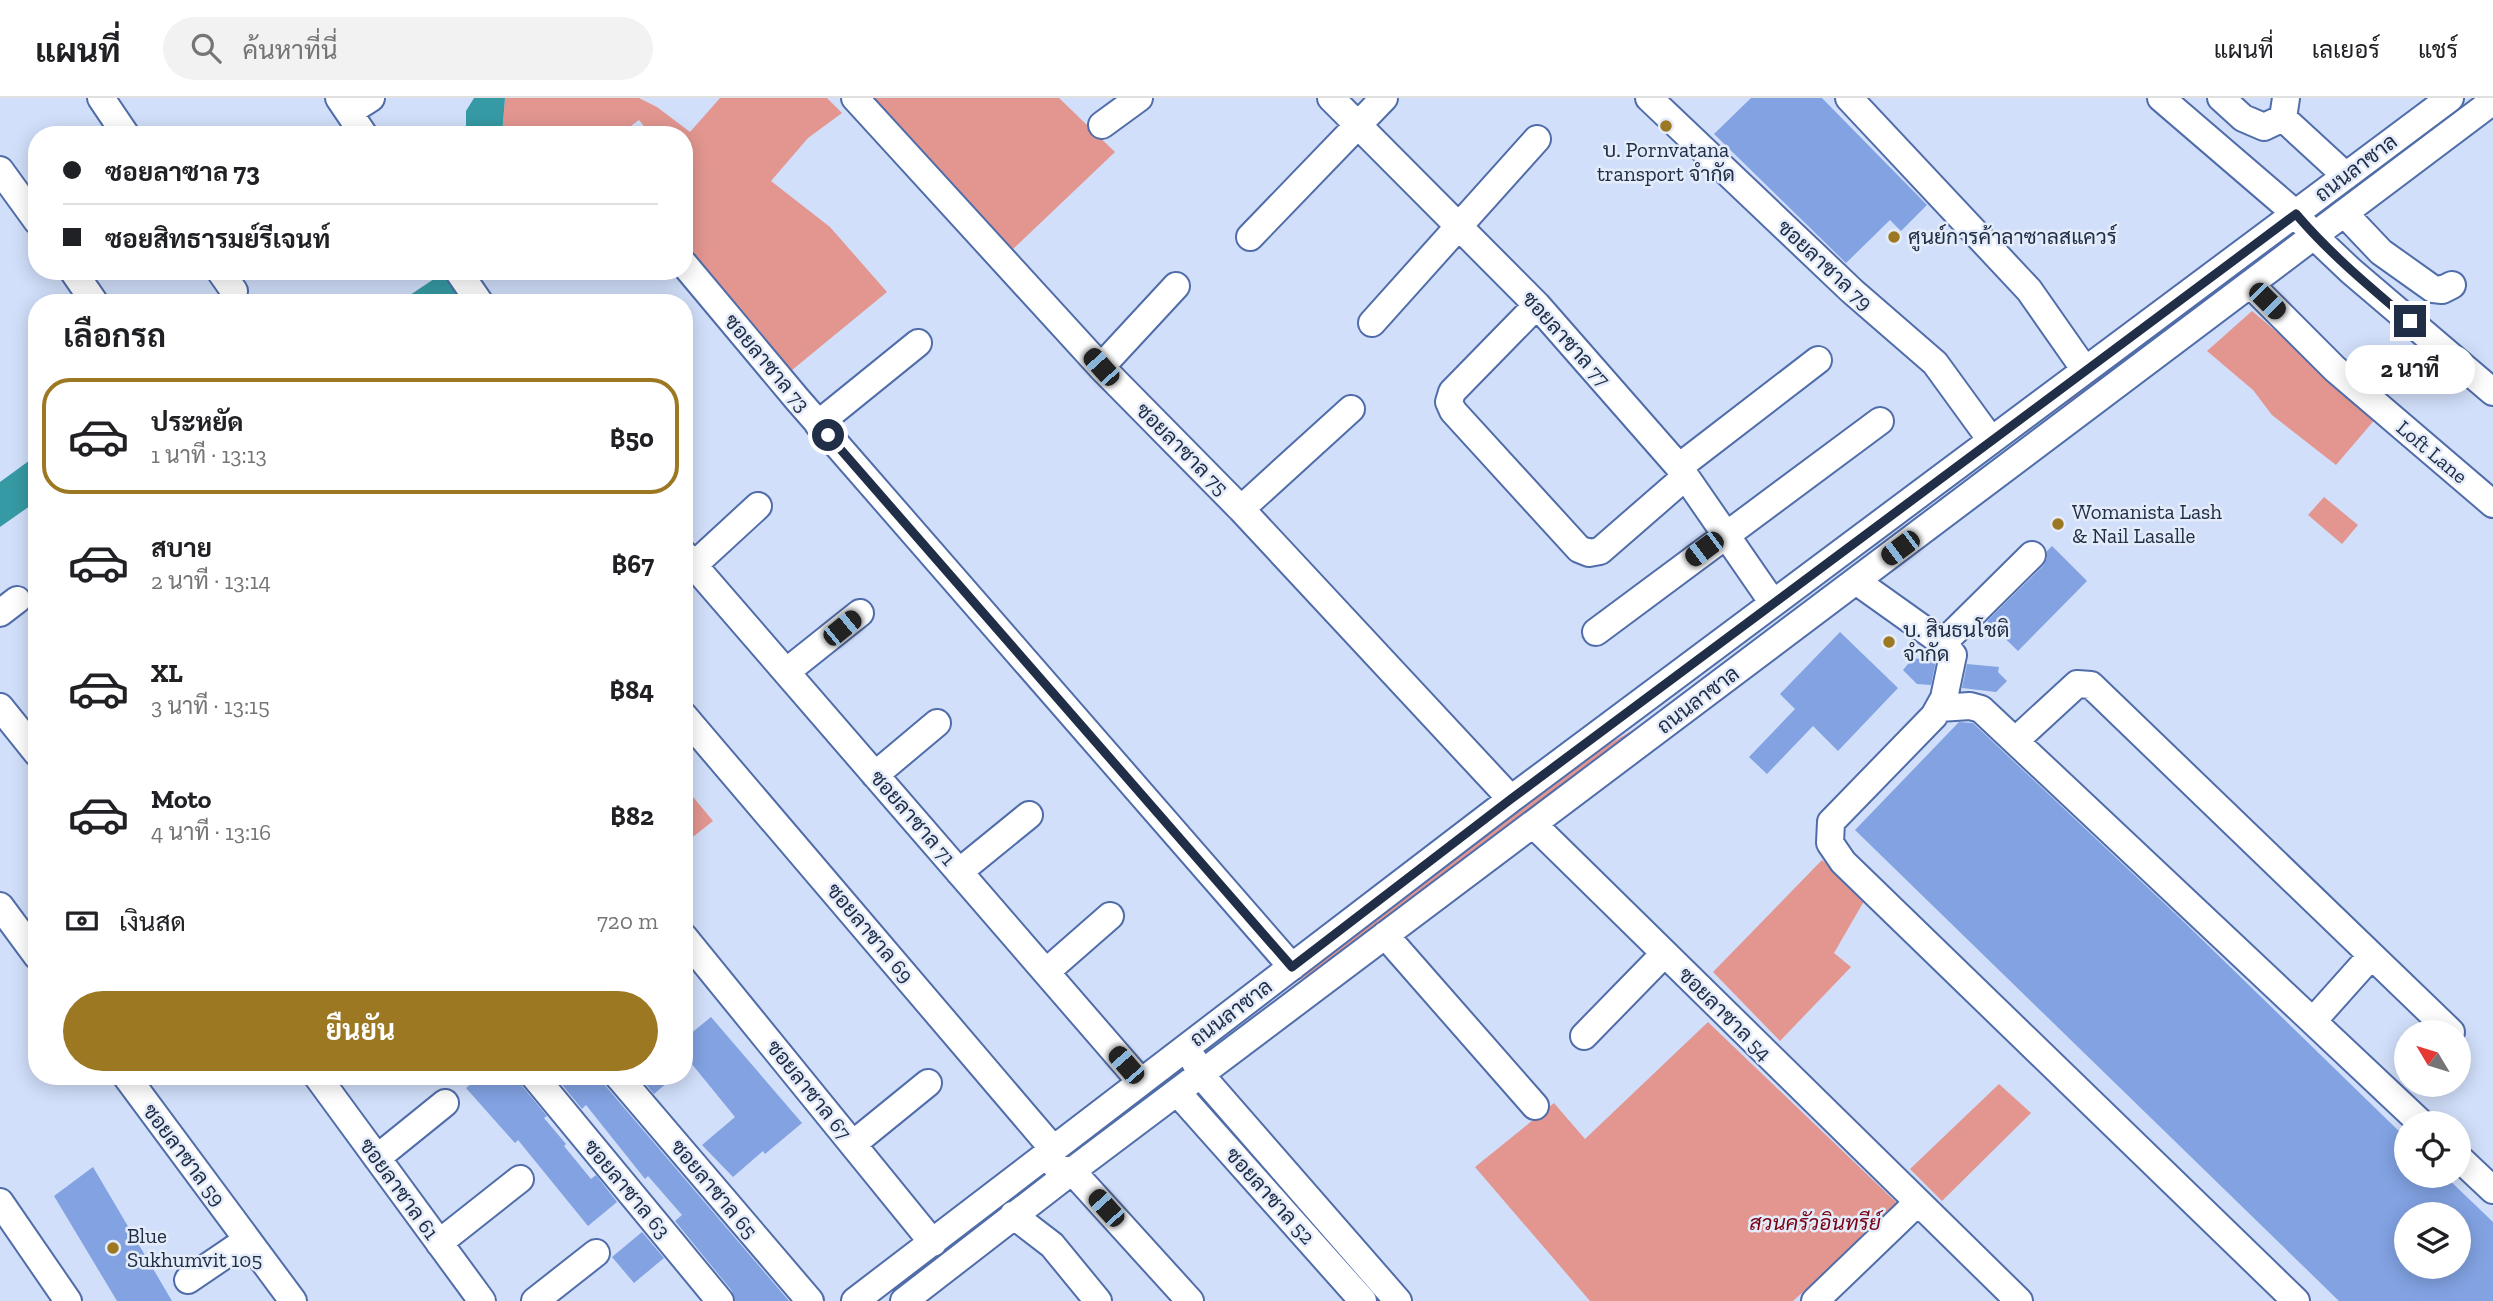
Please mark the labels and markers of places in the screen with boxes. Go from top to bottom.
marker: บ. Pornvatana transport จำกัด [1658,118,1674,134]
place label: บ. Pornvatana transport จำกัด [1597,137,1735,186]
place label: ศูนย์การค้าลาซาลสแควร์ [1908,223,2117,252]
marker: ศูนย์การค้าลาซาลสแควร์ [1886,229,1902,245]
place label: Womanista Lash & Nail Lasalle [2072,499,2222,548]
marker: Womanista Lash & Nail Lasalle [2050,516,2066,532]
place label: บ. สินธนโชติ จำกัด [1903,617,2010,666]
marker: บ. สินธนโชติ จำกัด [1881,634,1897,650]
place label: Blue Sukhumvit 105 [127,1223,262,1272]
marker: Blue Sukhumvit 105 [105,1240,121,1256]

